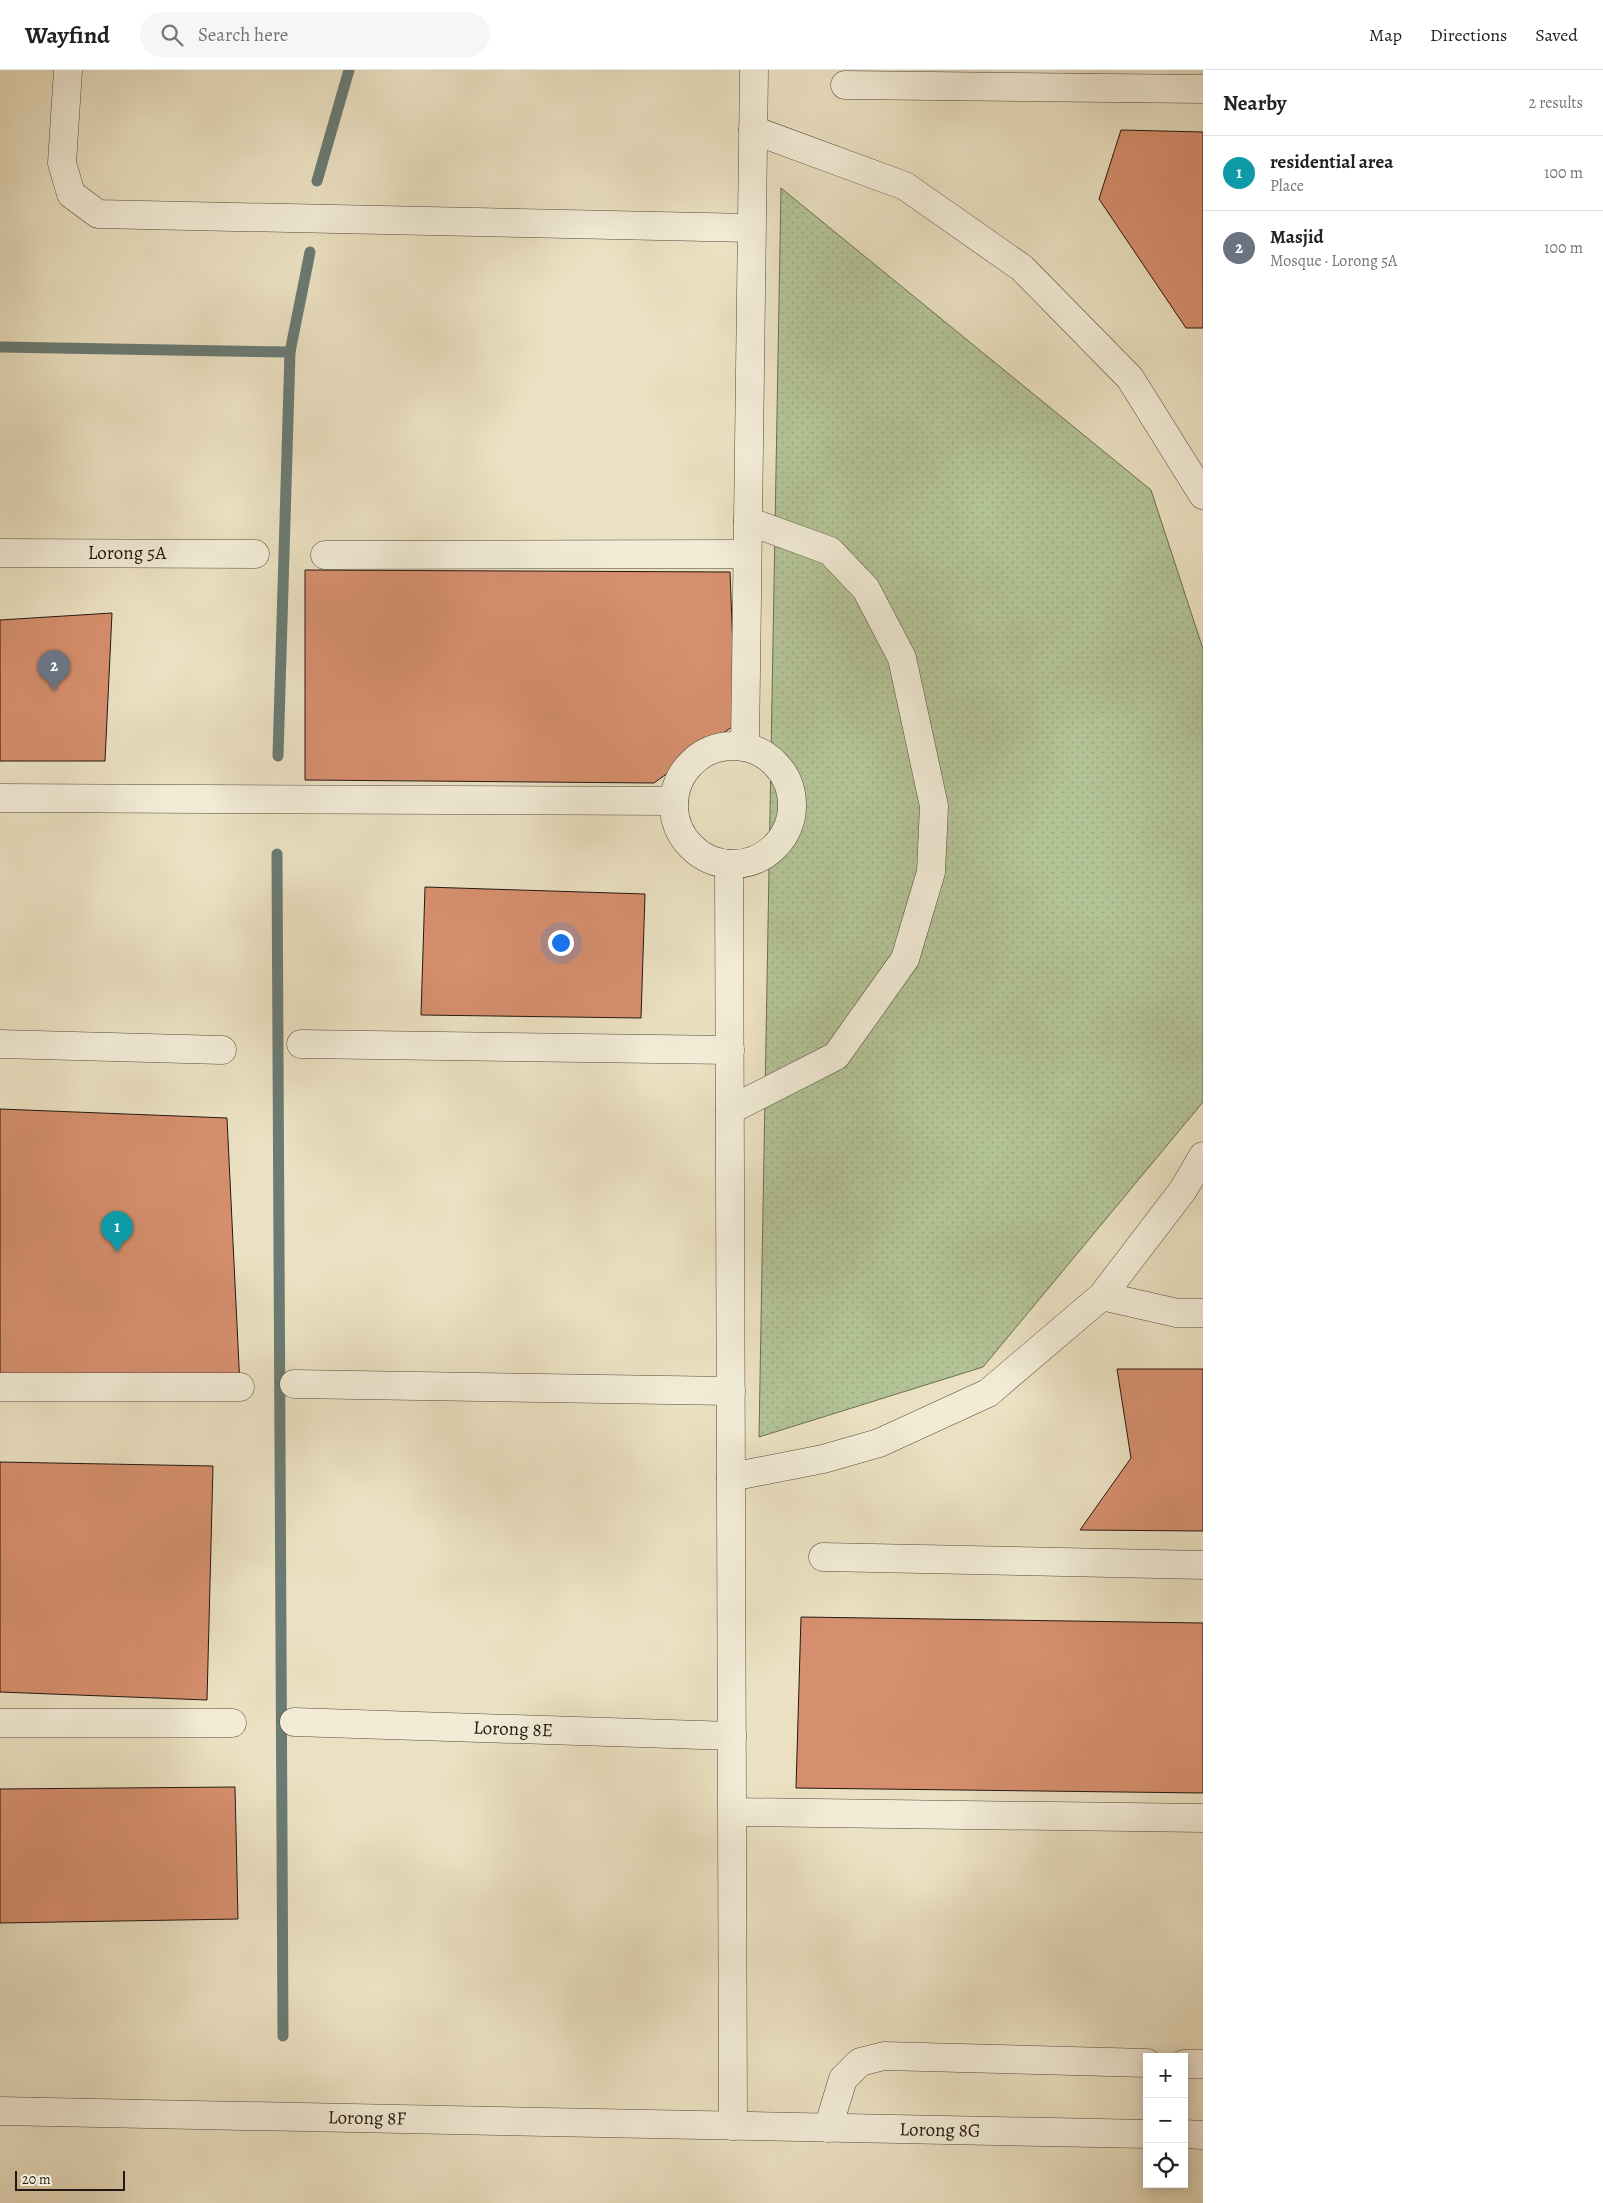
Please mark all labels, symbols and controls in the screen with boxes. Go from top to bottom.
search box [140,12,490,57]
text: Wayfind [25,19,110,51]
icon: search [158,21,186,49]
text: Search here [198,22,288,48]
text: Map [1369,23,1402,47]
text: Directions [1430,23,1507,47]
text: Saved [1535,23,1578,47]
text: Nearby [1223,89,1286,117]
text: 2 results [1528,92,1583,114]
text: residential area [1270,149,1393,175]
text: 1 [1236,162,1242,184]
text: 100 m [1544,162,1583,184]
text: Place [1270,175,1304,197]
text: Masjid [1270,224,1324,250]
text: 2 [1235,237,1243,259]
text: 100 m [1544,237,1583,259]
text: Mosque · Lorong 5A [1270,250,1397,272]
street label: Lorong 5A [88,540,167,566]
pin: 2 [38,650,70,691]
your location [548,930,574,956]
pin: 1 [101,1211,133,1252]
street label: Lorong 8E [473,1715,553,1743]
map controls [1143,2053,1188,2188]
button: + [1143,2053,1188,2098]
button: − [1143,2098,1188,2143]
street label: Lorong 8F [328,2104,407,2132]
street label: Lorong 8G [899,2116,981,2144]
button: locate [1143,2143,1188,2188]
scale bar [15,2168,125,2191]
text: 20 m [22,2170,51,2189]

